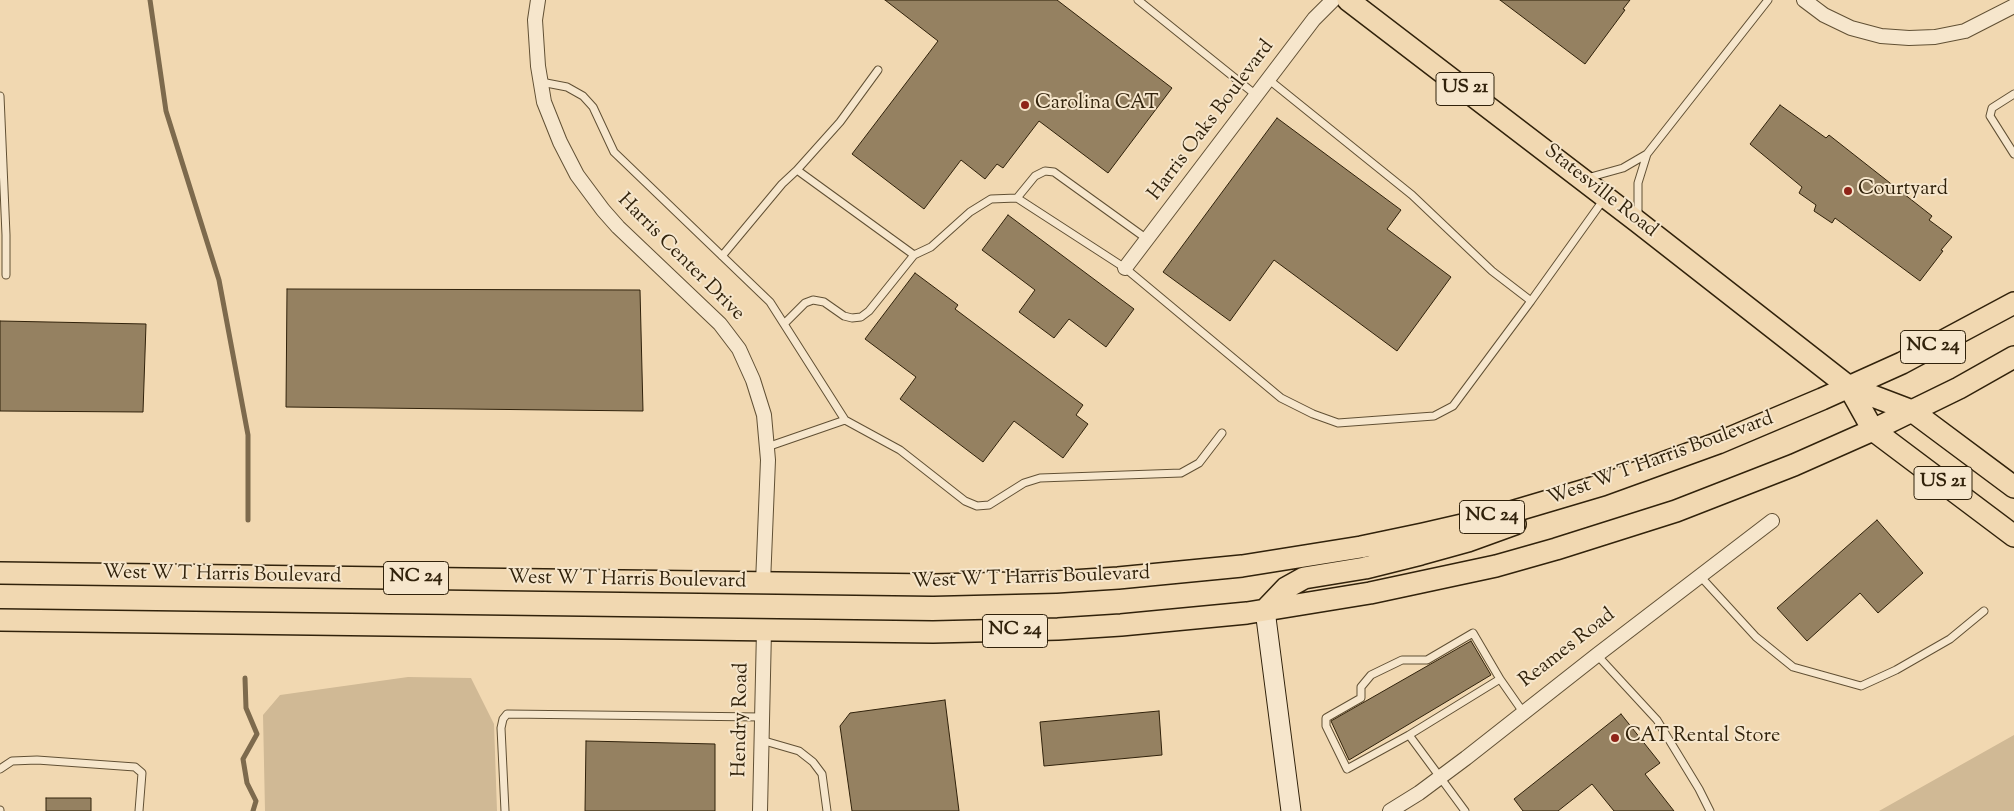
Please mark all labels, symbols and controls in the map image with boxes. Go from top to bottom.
street label: Harris Oaks Boulevard [1144,36,1280,206]
road number: US 21 [1436,72,1494,106]
place label: Carolina CAT [1035,93,1158,117]
marker: Carolina CAT [1019,99,1031,111]
street label: Statesville Road [1538,140,1662,244]
place label: Courtyard [1858,179,1948,203]
marker: Courtyard [1842,185,1854,197]
street label: Harris Center Drive [611,189,749,327]
road number: NC 24 [1900,331,1966,364]
street label: West W T Harris Boulevard [1545,408,1777,512]
road number: US 21 [1914,466,1972,499]
road number: NC 24 [1460,501,1524,534]
street label: West W T Harris Boulevard [103,562,341,590]
road number: NC 24 [384,562,448,594]
street label: West W T Harris Boulevard [911,563,1151,595]
street label: West W T Harris Boulevard [508,567,746,595]
street label: Reames Road [1515,604,1621,694]
road number: NC 24 [982,614,1048,648]
street label: Hendry Road [729,663,755,777]
place label: CAT Rental Store [1625,726,1780,750]
marker: CAT Rental Store [1609,732,1621,744]

